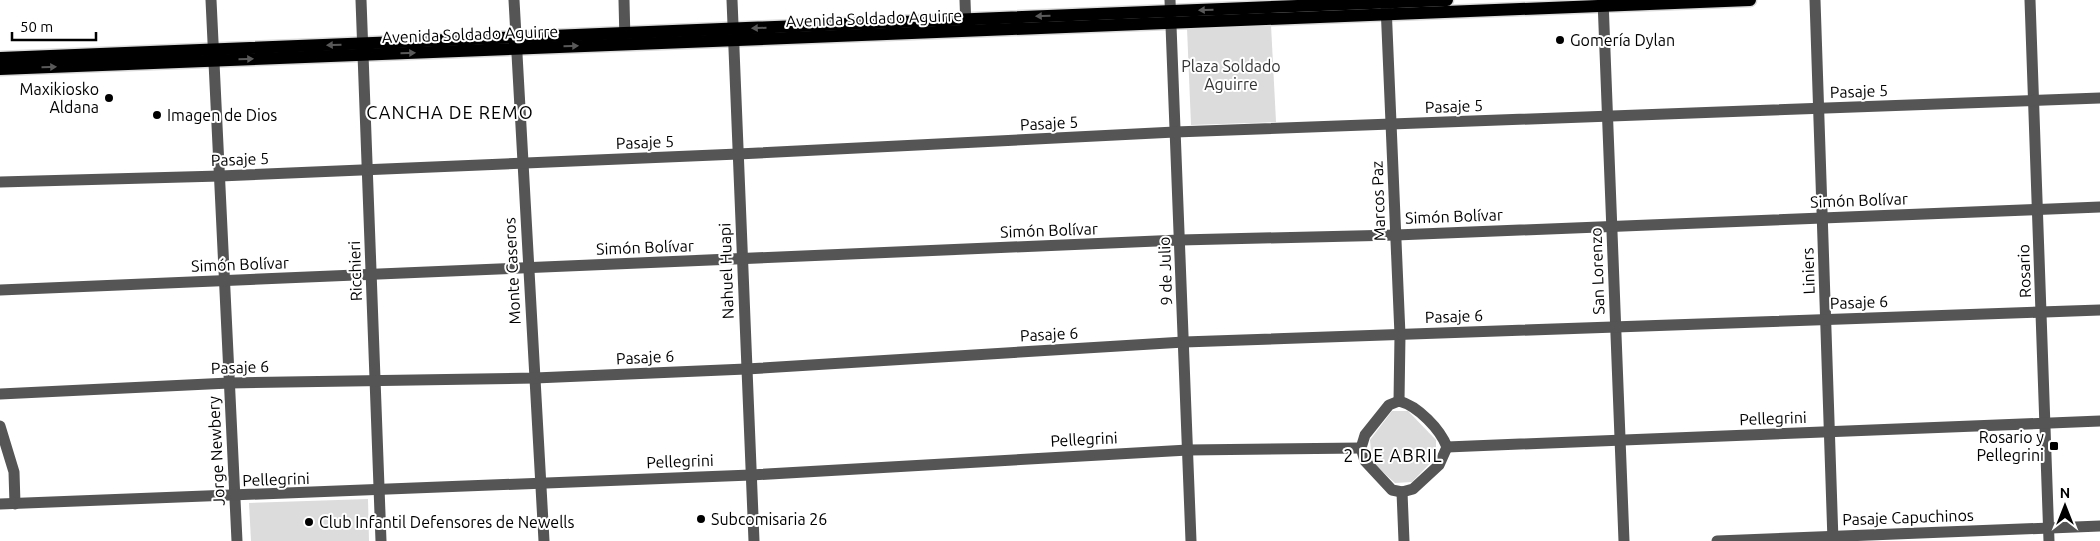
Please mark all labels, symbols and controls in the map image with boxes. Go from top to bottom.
street label: Avenida Soldado Aguirre [785,6,963,30]
one-way arrow [1197,6,1213,14]
scale bar [12,10,96,42]
one-way arrow [1035,13,1051,21]
text: 50 m [20,18,53,35]
street label: Avenida Soldado Aguirre [381,22,559,46]
one-way arrow [750,24,766,32]
place label: Gomería Dylan [1570,31,1675,49]
marker: Gomería Dylan [1554,34,1566,46]
one-way arrow [326,41,342,49]
one-way arrow [563,42,579,50]
one-way arrow [401,49,417,57]
one-way arrow [238,55,254,63]
park label: Plaza Soldado Aguirre [1181,57,1281,93]
one-way arrow [41,63,57,71]
place label: Maxikiosko Aldana [20,80,99,116]
street label: Pasaje 5 [1830,81,1888,101]
marker: Maxikiosko Aldana [103,92,115,104]
street label: Pasaje 5 [1425,96,1483,116]
district label: CANCHA DE REMO [366,102,534,122]
place label: Imagen de Dios [167,106,277,124]
marker: Imagen de Dios [151,109,163,121]
street label: Pasaje 5 [1019,112,1079,134]
street label: Pasaje 5 [616,132,674,152]
street label: Pasaje 5 [211,149,269,169]
street label: Marcos Paz [1368,160,1388,242]
street label: Simón Bolívar [1810,189,1908,211]
street label: Simón Bolívar [1405,205,1503,227]
street label: Monte Caseros [500,217,524,325]
street label: Simón Bolívar [1000,219,1098,241]
street label: Nahuel Huapi [715,223,737,319]
street label: San Lorenzo [1586,227,1608,315]
street label: Simón Bolívar [596,236,694,258]
street label: 9 de Julio [1155,236,1175,306]
street label: Ricchieri [345,240,365,302]
street label: Rosario [2014,244,2034,298]
street label: Liniers [1798,247,1818,295]
street label: Simón Bolívar [191,253,289,275]
street label: Pasaje 6 [1830,292,1888,312]
street label: Pasaje 6 [1425,306,1483,326]
street label: Pasaje 6 [1019,323,1079,345]
street label: Pasaje 6 [615,346,675,368]
street label: Pasaje 6 [211,357,269,377]
street label: Jorge Newbery [204,395,228,506]
street label: Pellegrini [1739,408,1807,428]
street label: Pellegrini [1050,428,1118,450]
place label: Rosario y Pellegrini [1977,428,2044,464]
marker: Rosario y Pellegrini [2048,440,2060,452]
district label: 2 DE ABRIL [1343,445,1443,465]
street label: Pellegrini [646,451,714,471]
street label: Pellegrini [242,469,310,489]
north arrow [2040,481,2090,531]
text: N [2060,485,2070,501]
street label: Pasaje Capuchinos [1842,506,1974,528]
place label: Subcomisaria 26 [711,510,827,528]
place label: Club Infantil Defensores de Newells [319,513,575,531]
marker: Subcomisaria 26 [695,513,707,525]
marker: Club Infantil Defensores de Newells [303,516,315,528]

